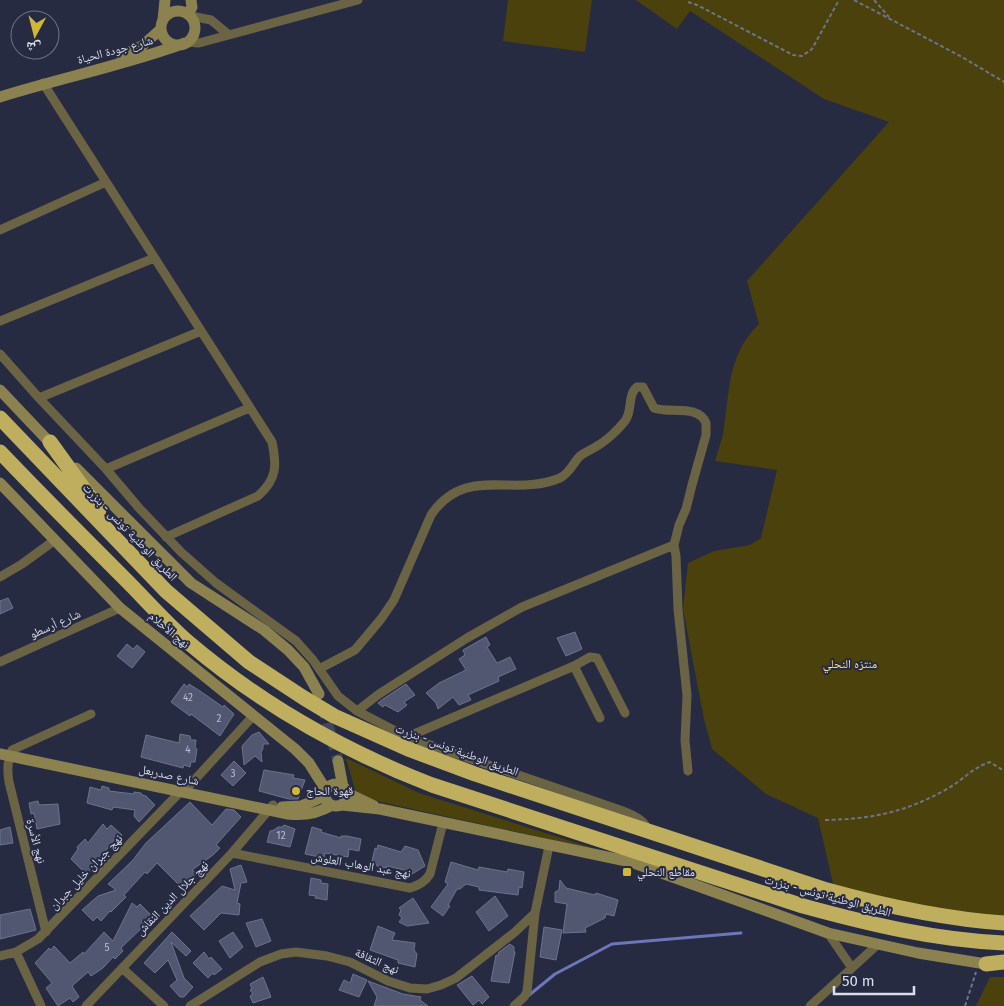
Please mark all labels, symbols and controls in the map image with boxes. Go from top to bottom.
north arrow [10,10,60,60]
street label: شارع جودة الحياة [76,33,155,68]
text: ش [25,38,42,57]
street label: الطريق الوطنية تونس - بنزرت [79,480,180,584]
street label: شارع أرسطو [27,606,83,642]
street label: نهج الأحلام [145,609,192,652]
park label: منتزه النحلي [823,657,877,674]
house number: 42 [183,692,193,704]
house number: 2 [217,713,222,725]
street label: الطريق الوطنية تونس - بنزرت [393,721,521,779]
house number: 4 [185,744,191,756]
street label: شارع صدربعل [137,762,200,789]
house number: 3 [231,768,236,780]
place label: قهوة الحاج [306,784,353,798]
marker: قهوة الحاج [290,785,302,797]
street label: نهج الأسرة [23,817,49,865]
house number: 12 [276,830,286,842]
street label: نهج جبران خليل جبران [47,831,126,913]
street label: نهج عبد الوهاب العلوش [310,849,412,881]
street label: نهج جلال الدين النقاش [133,858,211,938]
place label: مقاطع النحلي [637,865,695,882]
marker: مقاطع النحلي [621,866,633,878]
street label: الطريق الوطنية تونس - بنزرت [763,872,893,920]
house number: 5 [104,942,110,954]
street label: نهج الثقافة [353,945,401,977]
scale bar [834,964,914,996]
text: 50 m [842,972,875,990]

